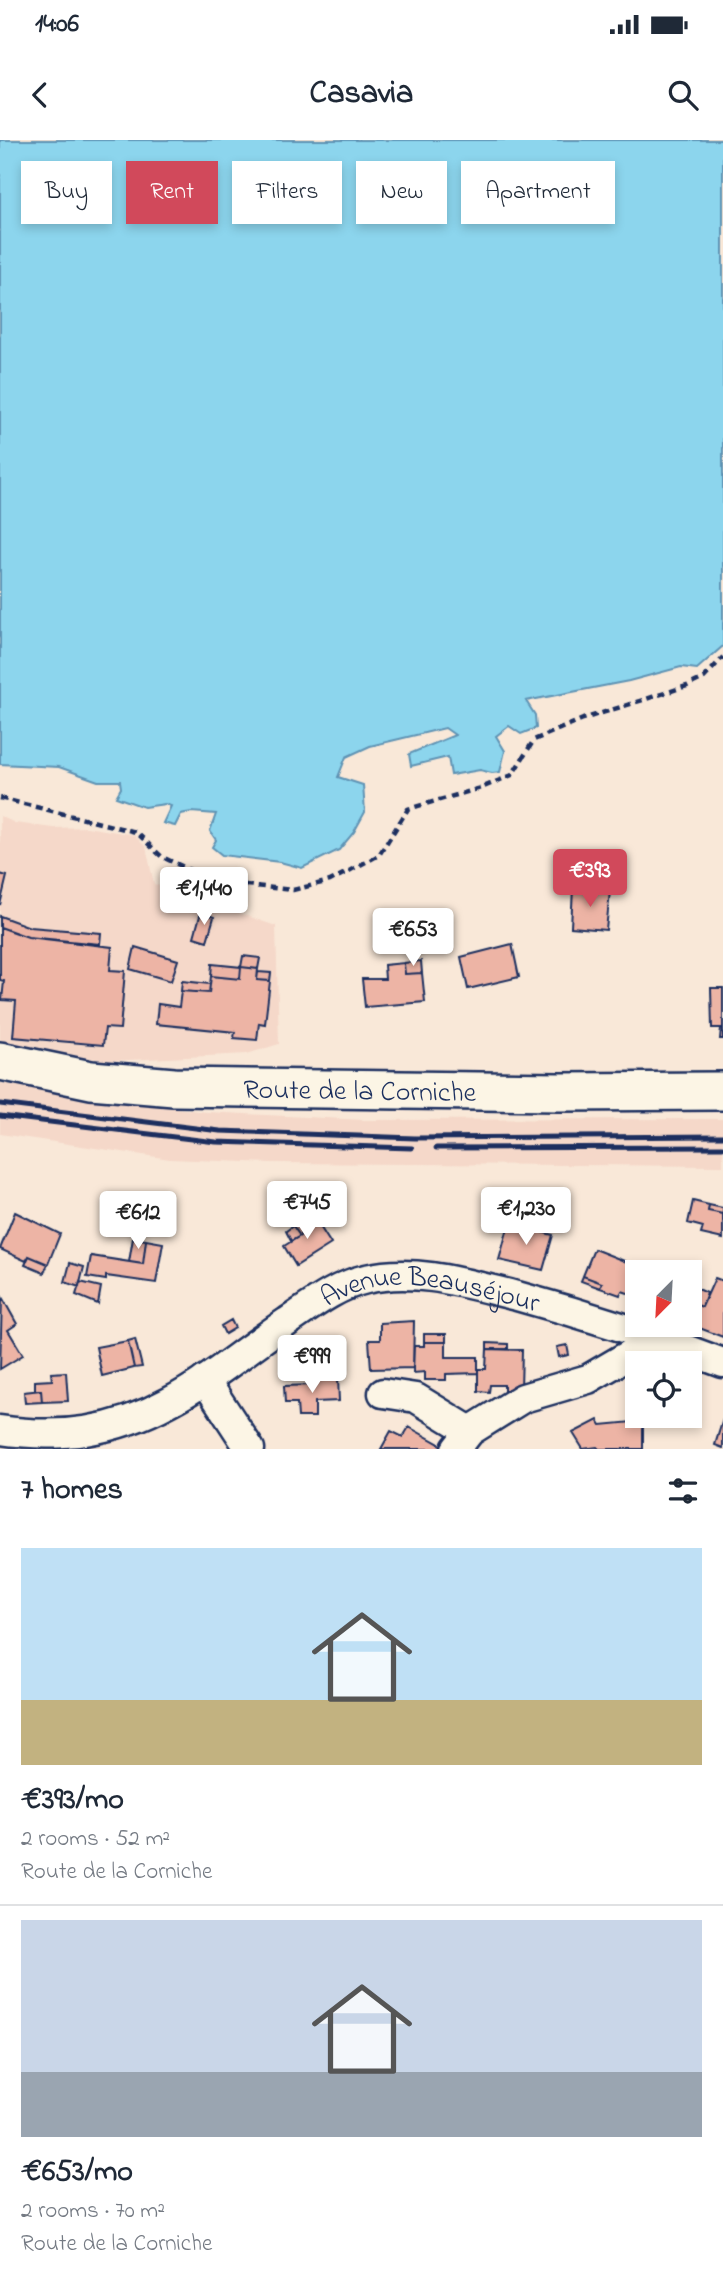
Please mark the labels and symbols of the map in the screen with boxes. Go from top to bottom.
pin: €393 [549,850,631,909]
pin: €1,440 [147,868,261,927]
pin: €653 [372,908,454,968]
street label: Route de la Corniche [243,1071,477,1115]
pin: €745 [266,1182,348,1241]
pin: €1,230 [469,1188,583,1247]
pin: €612 [97,1192,179,1251]
street label: Avenue Beauséjour [314,1258,544,1325]
north arrow [625,1260,702,1337]
pin: €999 [271,1336,353,1395]

